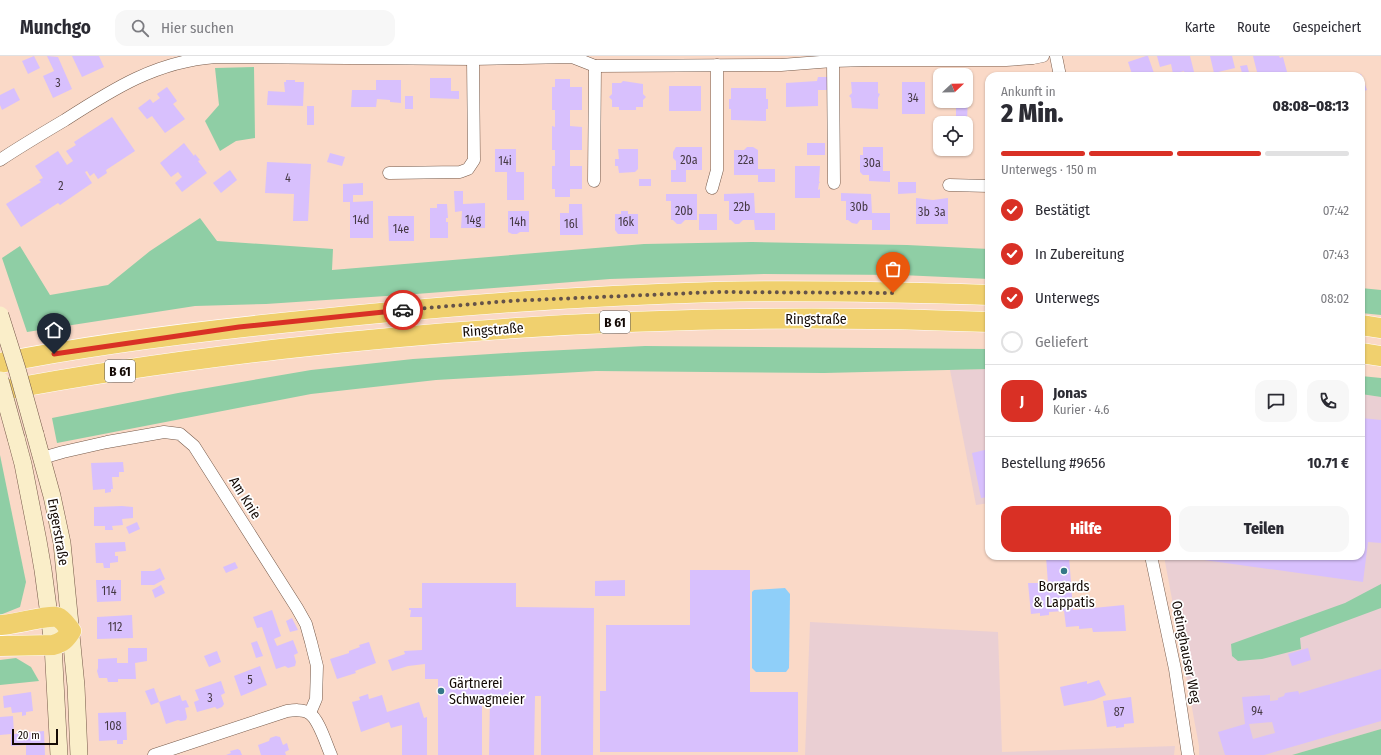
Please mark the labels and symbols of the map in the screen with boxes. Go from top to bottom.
north arrow [933,68,973,108]
house number: 3 [55,76,61,90]
house number: 34 [907,91,919,105]
house number: 20a [680,153,698,167]
house number: 22a [738,153,754,167]
house number: 14i [498,154,512,168]
house number: 30a [863,156,881,170]
house number: 4 [285,171,291,185]
house number: 2 [58,179,64,193]
house number: 22b [734,200,750,214]
house number: 30b [850,200,868,214]
house number: 20b [675,204,693,218]
house number: 3b [918,205,930,219]
house number: 3a [934,205,946,219]
house number: 14d [353,213,369,227]
house number: 14g [465,213,481,227]
house number: 14h [510,215,526,229]
house number: 16k [618,215,635,229]
house number: 16l [564,217,578,231]
house number: 14e [393,222,409,236]
pin [876,252,910,293]
courier [383,290,423,330]
road number: B 61 [600,311,630,333]
street label: Ringstraße [785,311,847,328]
pin [37,313,71,354]
street label: Ringstraße [462,319,524,341]
road number: B 61 [105,360,135,382]
street label: Am Knie [225,474,265,522]
street label: Engerstraße [44,497,72,567]
marker: Borgards & Lappatis [1059,566,1069,576]
place label: Borgards & Lappatis [1033,578,1095,611]
house number: 114 [101,584,117,598]
street label: Oetinghauser Weg [1168,599,1204,705]
house number: 112 [108,620,122,634]
house number: 5 [247,673,253,687]
place label: Gärtnerei Schwagmeier [449,675,525,708]
marker: Gärtnerei Schwagmeier [436,686,446,696]
house number: 3 [207,691,213,705]
house number: 94 [1251,704,1263,718]
house number: 87 [1114,705,1124,719]
house number: 108 [105,719,121,733]
scale bar [12,727,58,746]

